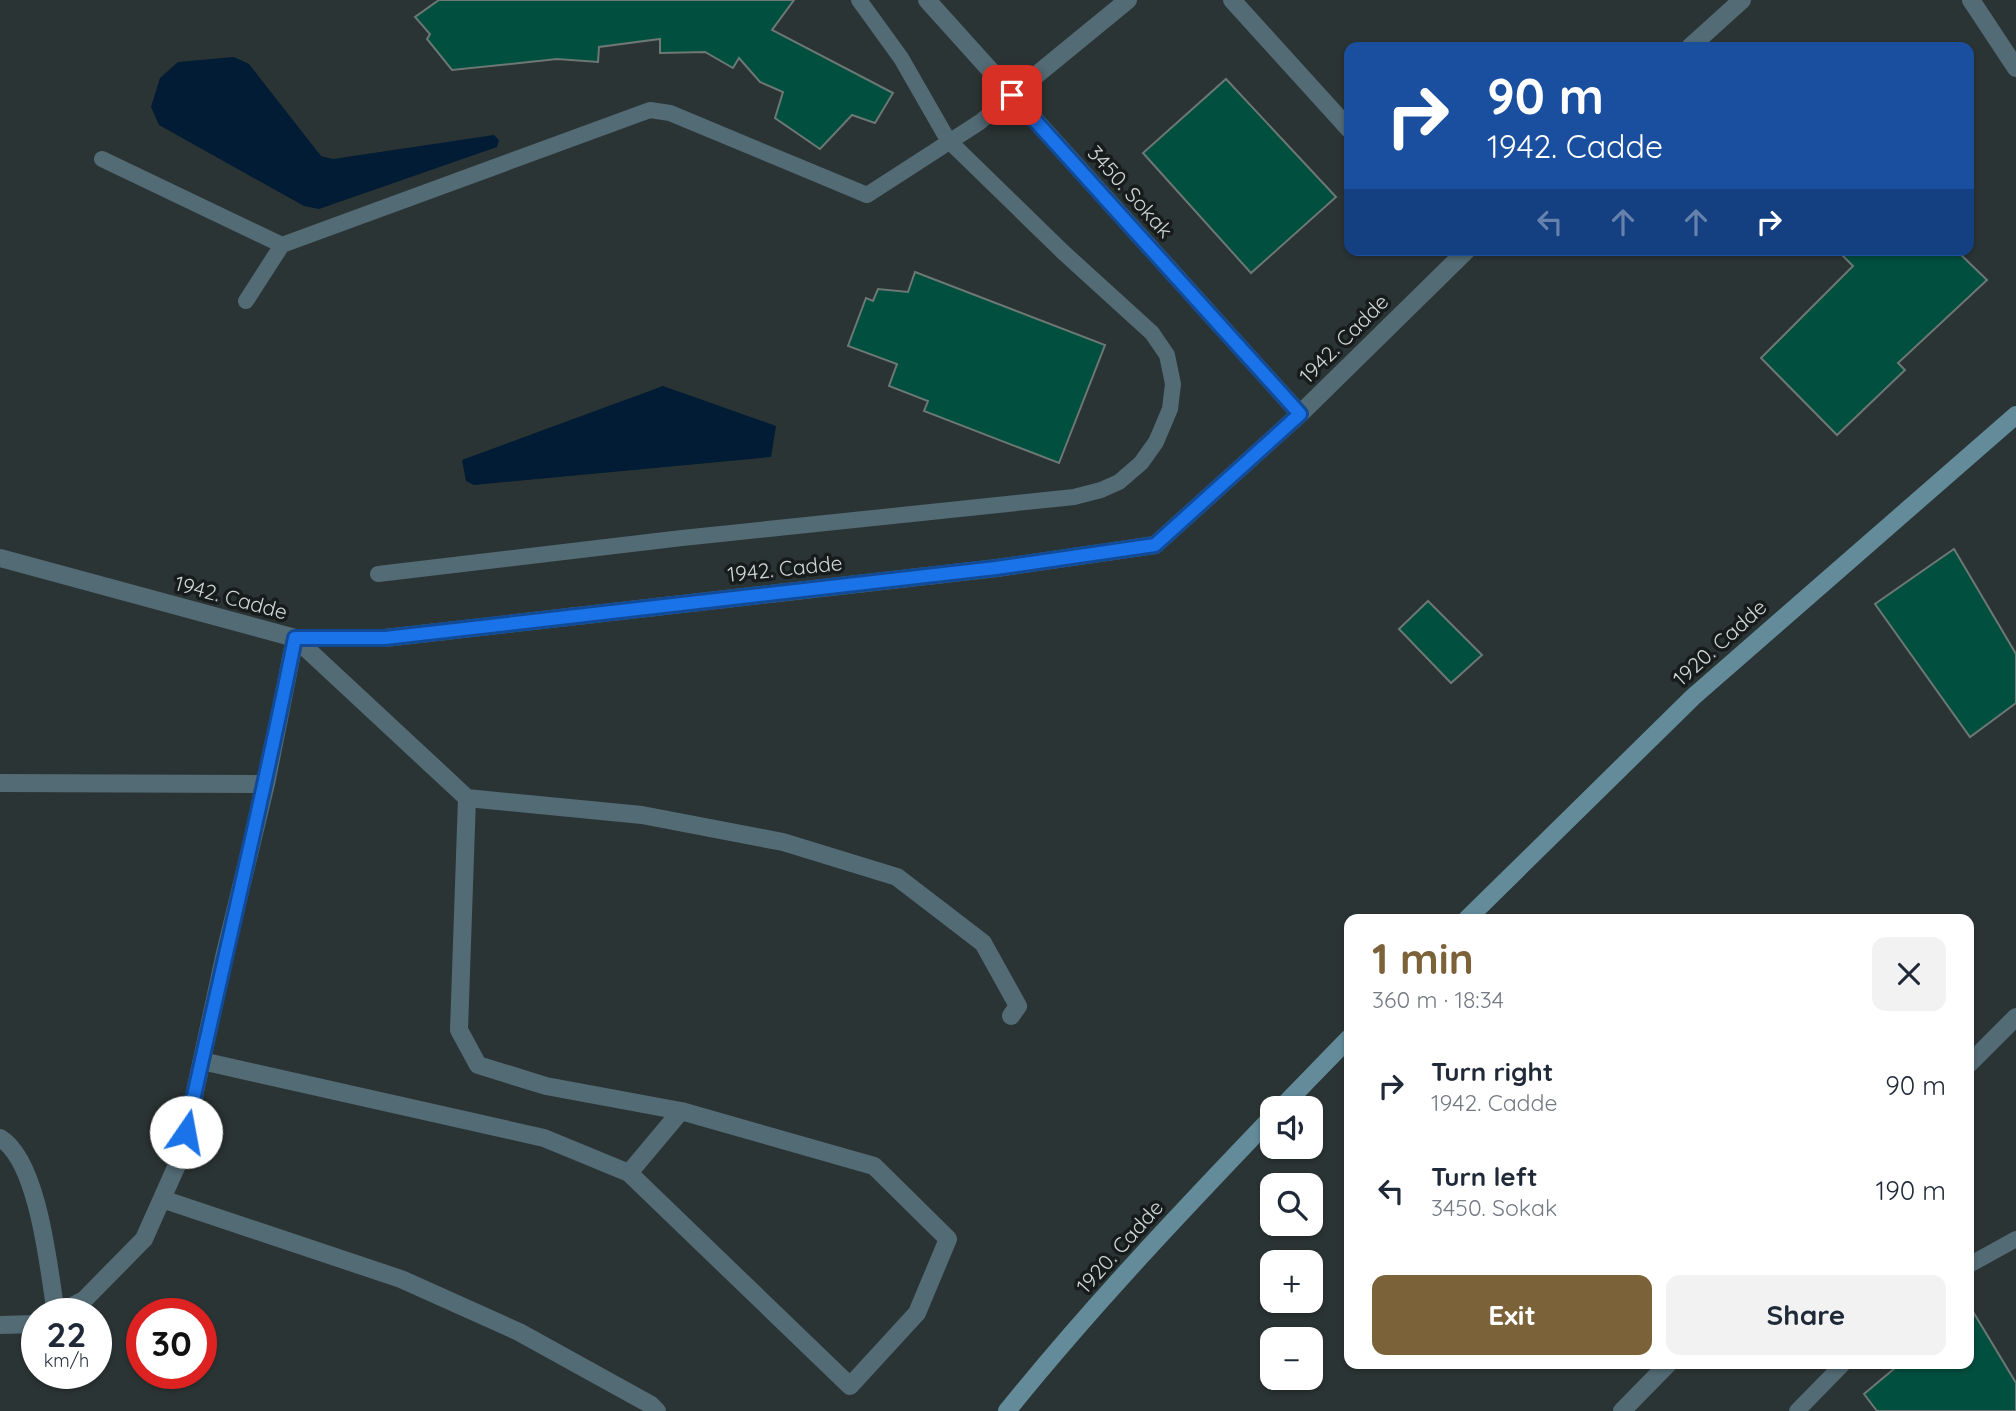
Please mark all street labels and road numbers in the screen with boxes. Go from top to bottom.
street label: 3450. Sokak [1083,140,1179,243]
street label: 1942. Cadde [1293,288,1393,388]
street label: 1942. Cadde [726,549,844,587]
street label: 1942. Cadde [172,570,290,625]
street label: 1920. Cadde [1667,593,1771,691]
street label: 1920. Cadde [1070,1194,1168,1298]

